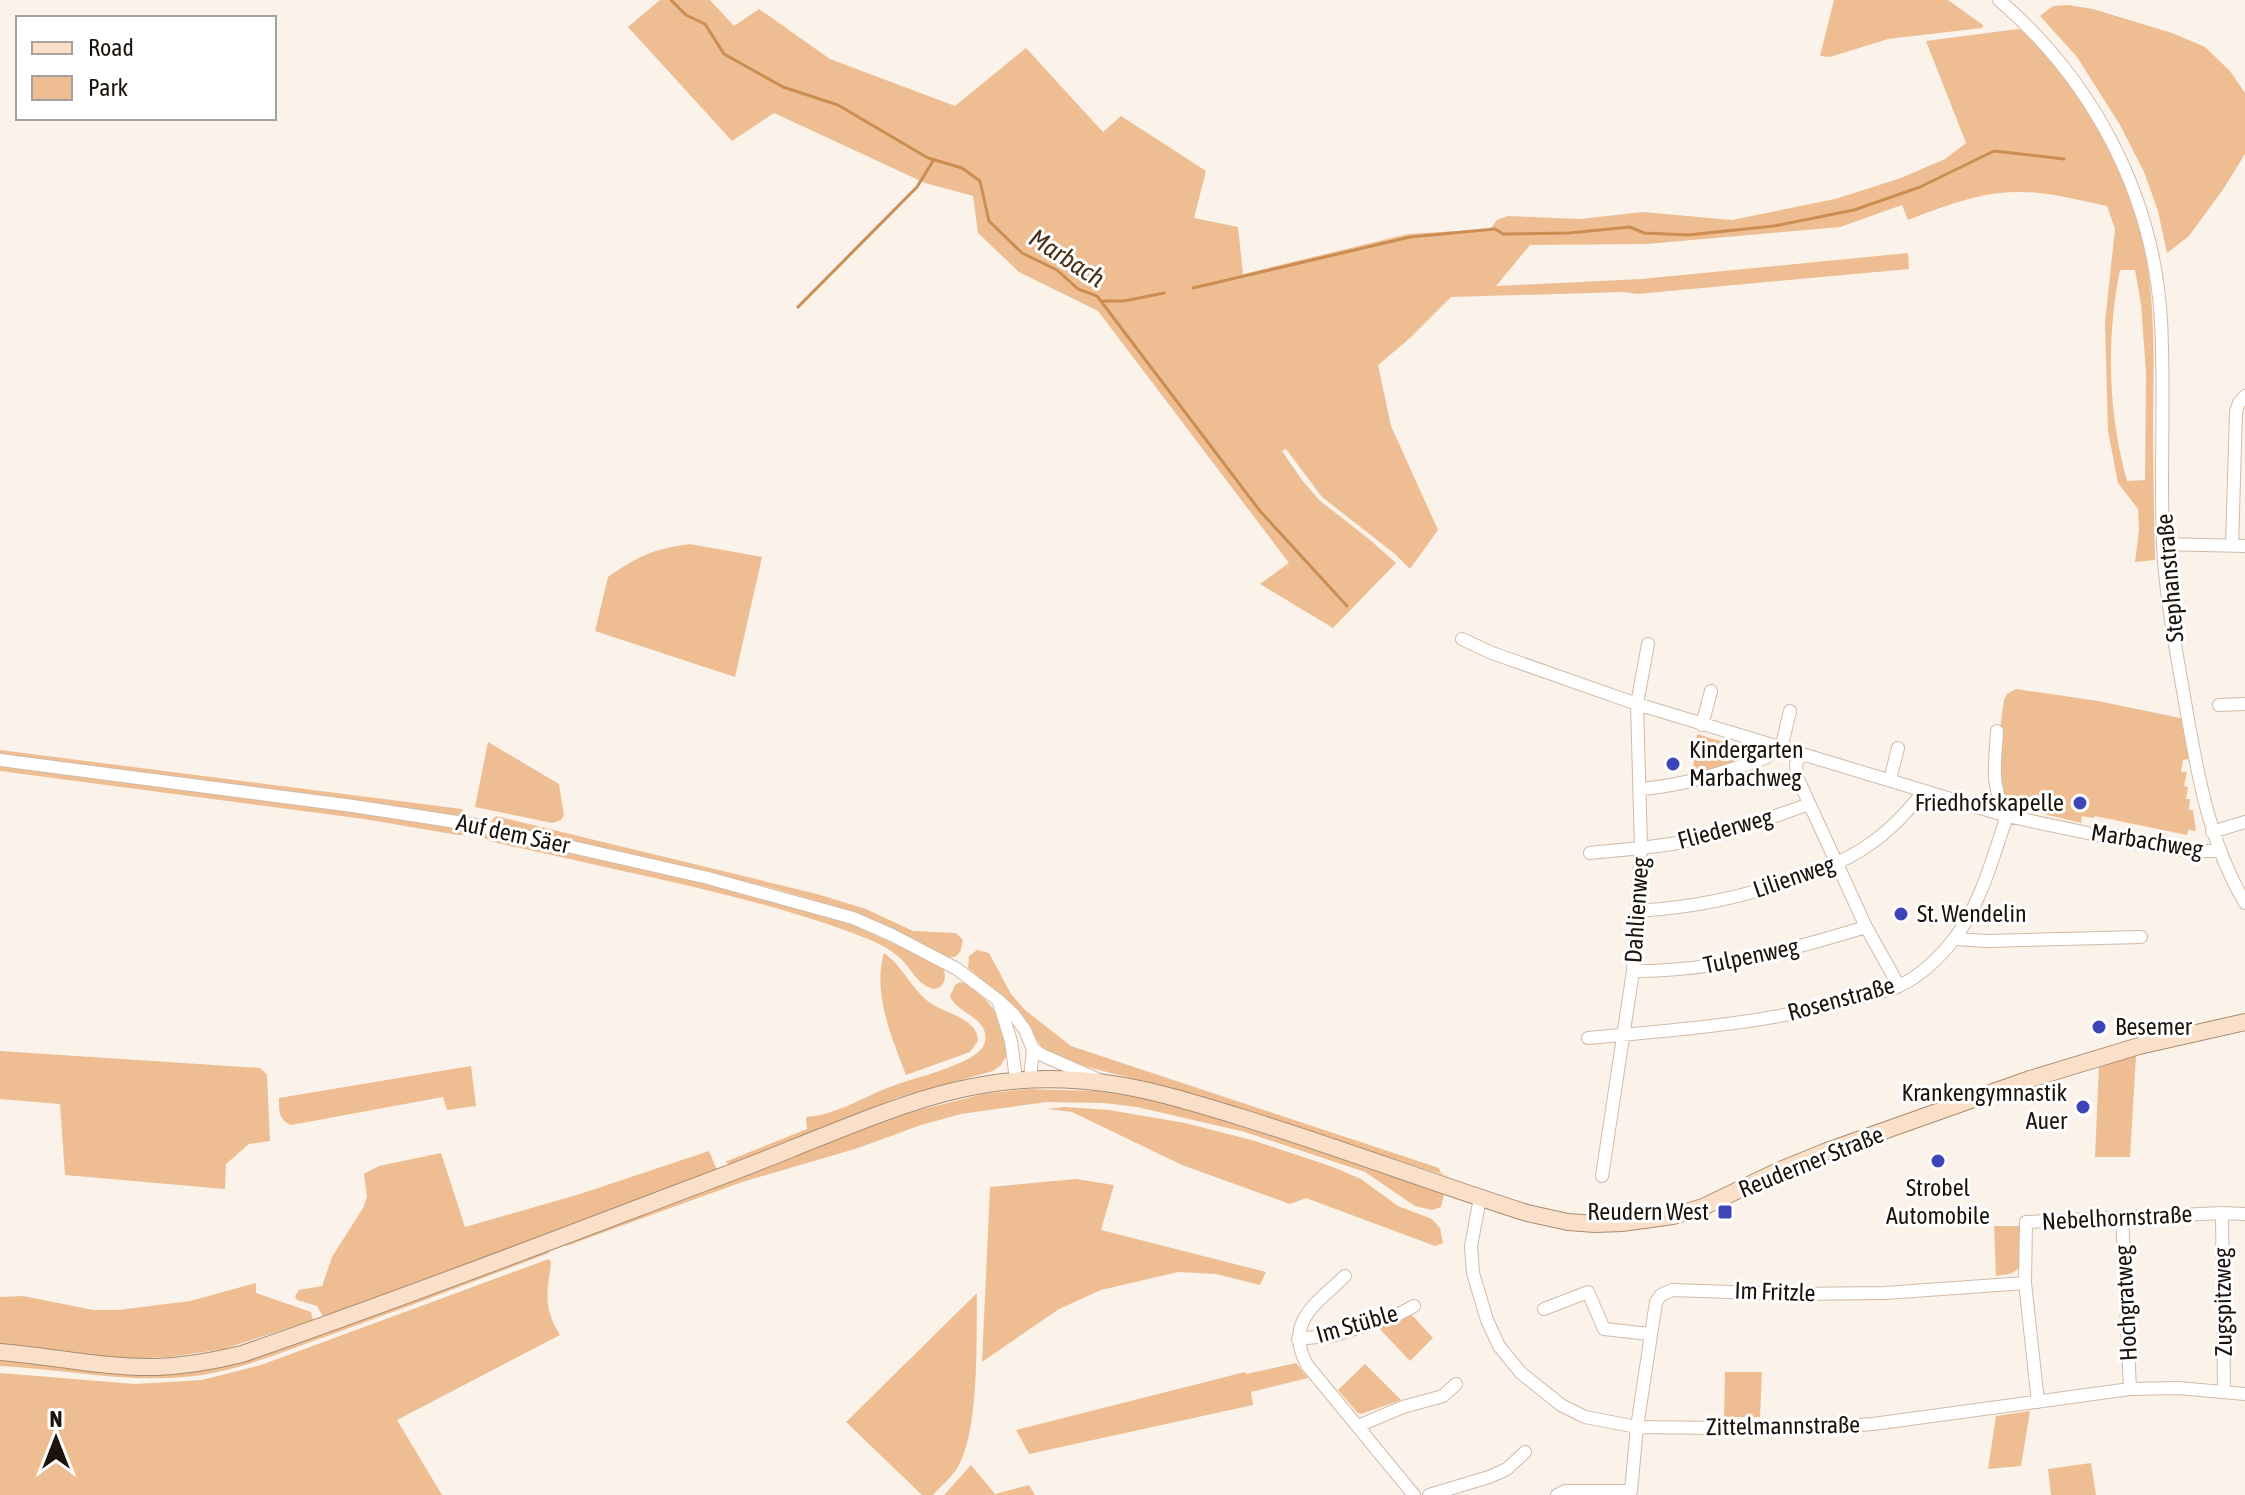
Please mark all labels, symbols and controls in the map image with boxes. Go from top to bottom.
legend [16,16,276,120]
text: Road [88,34,134,61]
text: Park [88,74,129,101]
water label: Marbach [1024,223,1111,294]
street label: Stephanstraße [2150,513,2189,643]
place label: Kindergarten Marbachweg [1689,736,1804,791]
marker: Kindergarten Marbachweg [1664,755,1682,773]
place label: Friedhofskapelle [1915,789,2064,816]
marker: Friedhofskapelle [2071,794,2089,812]
street label: Fliederweg [1675,803,1776,854]
street label: Auf dem Säer [454,808,573,859]
street label: Marbachweg [2089,818,2206,863]
street label: Lilienweg [1749,850,1839,903]
street label: Dahlienweg [1619,855,1654,964]
place label: St. Wendelin [1917,900,2027,927]
marker: St. Wendelin [1892,905,1910,923]
street label: Tulpenweg [1701,932,1802,979]
street label: Rosenstraße [1784,971,1897,1026]
place label: Besemer [2115,1013,2193,1040]
marker: Besemer [2090,1018,2108,1036]
place label: Krankengymnastik Auer [1901,1079,2068,1134]
marker: Krankengymnastik Auer [2074,1098,2092,1116]
street label: Reuderner Straße [1735,1120,1887,1203]
marker: Strobel Automobile [1929,1152,1947,1170]
place label: Strobel Automobile [1886,1174,1990,1229]
place label: Reudern West [1587,1198,1709,1225]
street label: Nebelhornstraße [2041,1200,2193,1235]
marker: Reudern West [1716,1203,1734,1221]
street label: Hochgratweg [2109,1244,2142,1362]
street label: Zugspitzweg [2208,1247,2237,1357]
street label: Im Fritzle [1734,1277,1816,1306]
street label: Im Stüble [1313,1299,1401,1348]
north arrow [16,1399,96,1479]
text: N [50,1406,62,1432]
street label: Zittelmannstraße [1706,1411,1860,1440]

